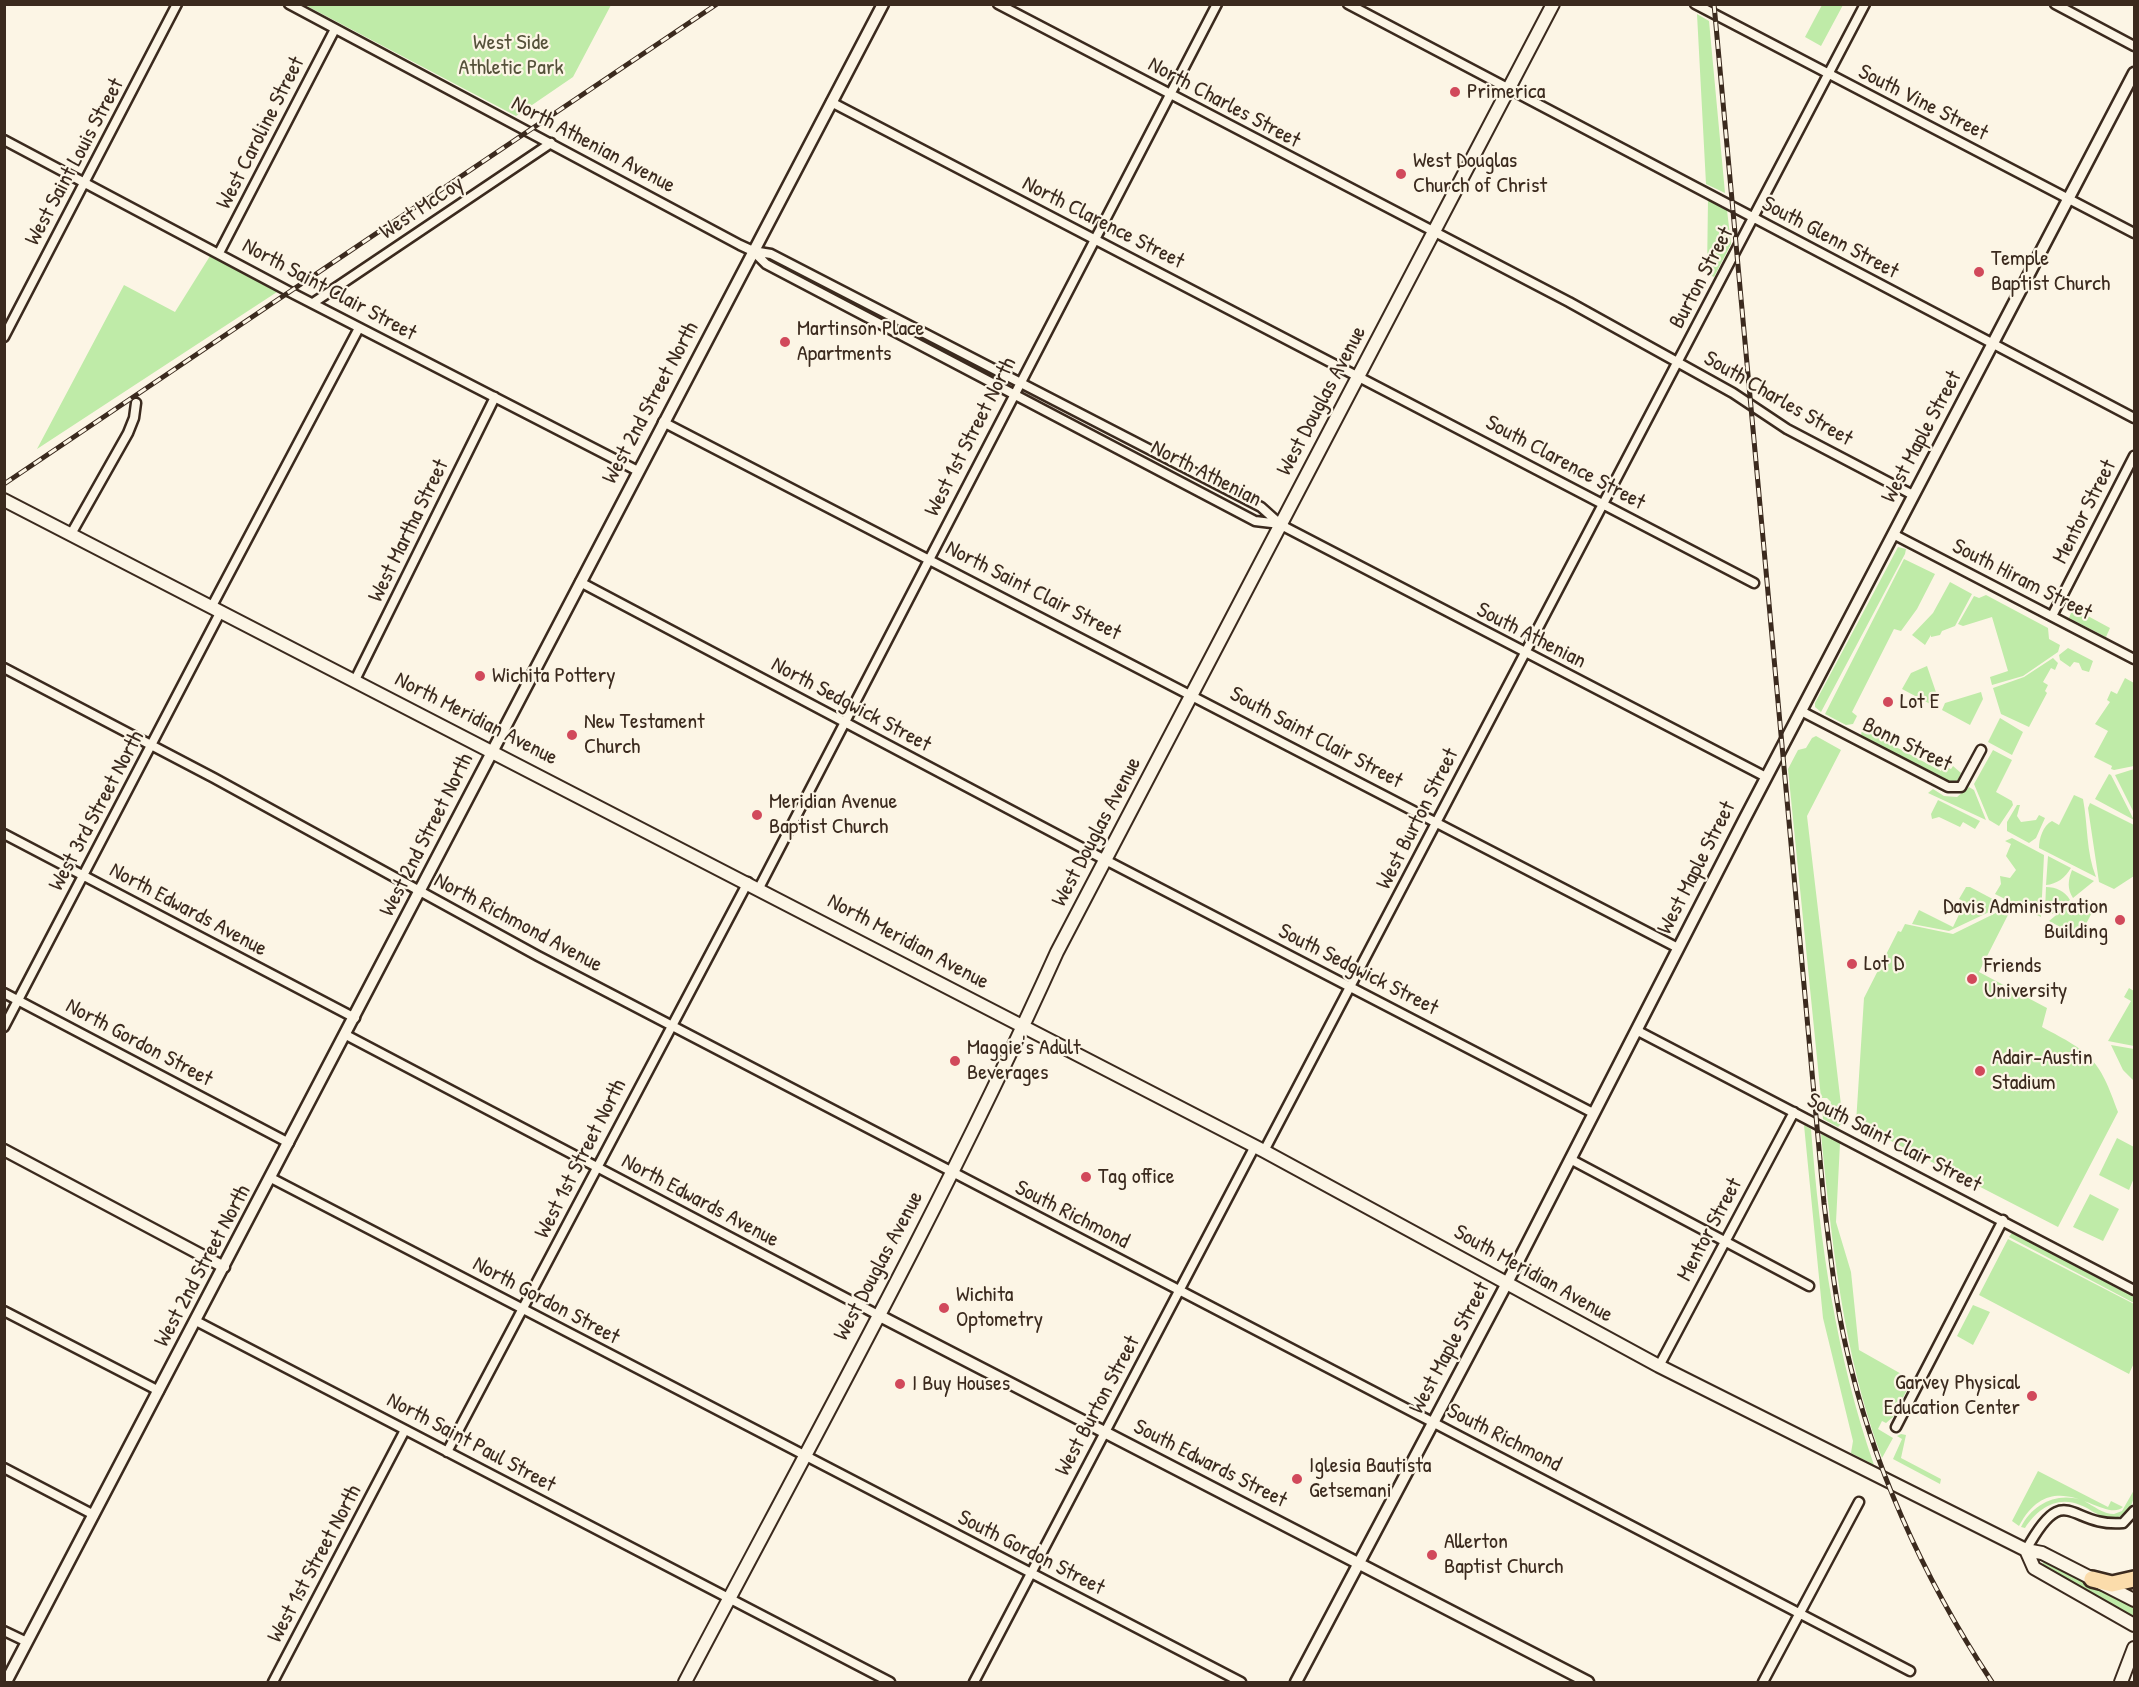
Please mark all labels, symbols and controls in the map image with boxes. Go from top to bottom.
park label: West Side Athletic Park [458,30,564,82]
street label: North Charles Street [1143,52,1305,154]
street label: West Caroline Street [211,53,311,213]
street label: South Vine Street [1854,59,1992,147]
street label: West Saint Louis Street [20,74,130,250]
place label: Primerica [1467,79,1545,105]
marker: Primerica [1448,85,1462,99]
street label: North Athenian Avenue [507,91,679,199]
place label: West Douglas Church of Christ [1413,148,1547,200]
marker: West Douglas Church of Christ [1394,167,1408,181]
street label: West McCoy [375,170,469,246]
street label: North Clarence Street [1018,171,1188,275]
street label: South Glenn Street [1757,191,1903,285]
street label: Burton Street [1664,223,1740,333]
street label: North Saint Clair Street [237,233,421,347]
place label: Temple Baptist Church [1991,246,2110,298]
marker: Temple Baptist Church [1972,265,1986,279]
place label: Martinson Place Apartments [797,316,924,368]
street label: West 2nd Street North [597,318,705,488]
street label: West Douglas Avenue [1272,322,1372,480]
marker: Martinson Place Apartments [778,335,792,349]
street label: South Charles Street [1699,346,1857,452]
street label: West 1st Street North [920,353,1022,521]
street label: West Maple Street [1876,367,1968,507]
street label: South Clarence Street [1481,410,1649,516]
street label: North Athenian [1146,435,1266,513]
street label: West Martha Street [363,455,455,607]
street label: Mentor Street [2048,456,2122,568]
street label: South Hiram Street [1948,533,2096,627]
street label: North Saint Clair Street [941,535,1125,647]
street label: South Athenian [1472,597,1590,675]
street label: North Sedgwick Street [767,652,935,758]
place label: Wichita Pottery [492,663,616,689]
street label: North Meridian Avenue [390,667,562,771]
marker: Wichita Pottery [473,669,487,683]
street label: South Saint Clair Street [1225,681,1407,795]
place label: Lot E [1900,689,1939,715]
marker: Lot E [1881,695,1895,709]
place label: New Testament Church [584,709,705,760]
street label: Bonn Street [1858,712,1956,778]
street label: West 3rd Street North [44,726,150,896]
marker: New Testament Church [565,728,579,742]
street label: West Burton Street [1371,744,1465,894]
street label: West 2nd Street North [375,749,479,921]
street label: West Douglas Avenue [1047,753,1147,911]
place label: Meridian Avenue Baptist Church [769,789,897,840]
street label: West Maple Street [1652,797,1742,939]
marker: Meridian Avenue Baptist Church [750,808,764,822]
street label: North Edwards Avenue [105,857,271,963]
street label: North Richmond Avenue [429,867,607,979]
street label: North Meridian Avenue [823,888,993,996]
place label: Davis Administration Building [1943,894,2108,945]
marker: Davis Administration Building [2113,913,2127,927]
street label: South Sedgwick Street [1274,918,1442,1022]
place label: Lot D [1864,951,1904,977]
place label: Friends University [1984,953,2067,1004]
marker: Lot D [1845,957,1859,971]
marker: Friends University [1965,972,1979,986]
street label: North Gordon Street [61,993,217,1093]
place label: Maggie's Adult Beverages [967,1035,1081,1086]
place label: Adair-Austin Stadium [1992,1045,2093,1096]
marker: Maggie's Adult Beverages [948,1054,962,1068]
marker: Adair-Austin Stadium [1973,1064,1987,1078]
street label: West 1st Street North [530,1075,632,1243]
street label: South Saint Clair Street [1802,1088,1986,1198]
street label: North Edwards Avenue [617,1148,783,1254]
place label: Tag office [1098,1164,1174,1190]
marker: Tag office [1079,1170,1093,1184]
street label: Mentor Street [1672,1174,1748,1286]
street label: South Richmond [1010,1175,1134,1255]
street label: West 2nd Street North [149,1181,257,1351]
street label: West Douglas Avenue [829,1187,929,1345]
street label: South Meridian Avenue [1449,1219,1617,1329]
street label: North Gordon Street [468,1251,624,1351]
street label: West Maple Street [1404,1278,1496,1418]
place label: Wichita Optometry [956,1282,1043,1334]
marker: Wichita Optometry [937,1301,951,1315]
street label: West Burton Street [1050,1332,1146,1480]
place label: Garvey Physical Education Center [1884,1370,2020,1422]
place label: I Buy Houses [912,1371,1010,1397]
marker: I Buy Houses [893,1377,907,1391]
street label: North Saint Paul Street [382,1387,560,1499]
marker: Garvey Physical Education Center [2025,1389,2039,1403]
street label: South Richmond [1442,1398,1566,1478]
street label: South Edwards Street [1129,1414,1291,1514]
place label: Iglesia Bautista Getsemani [1309,1453,1431,1504]
marker: Iglesia Bautista Getsemani [1290,1472,1304,1486]
street label: West 1st Street North [262,1481,368,1647]
street label: South Gordon Street [953,1505,1109,1601]
place label: Allerton Baptist Church [1444,1529,1563,1580]
marker: Allerton Baptist Church [1425,1548,1439,1562]

